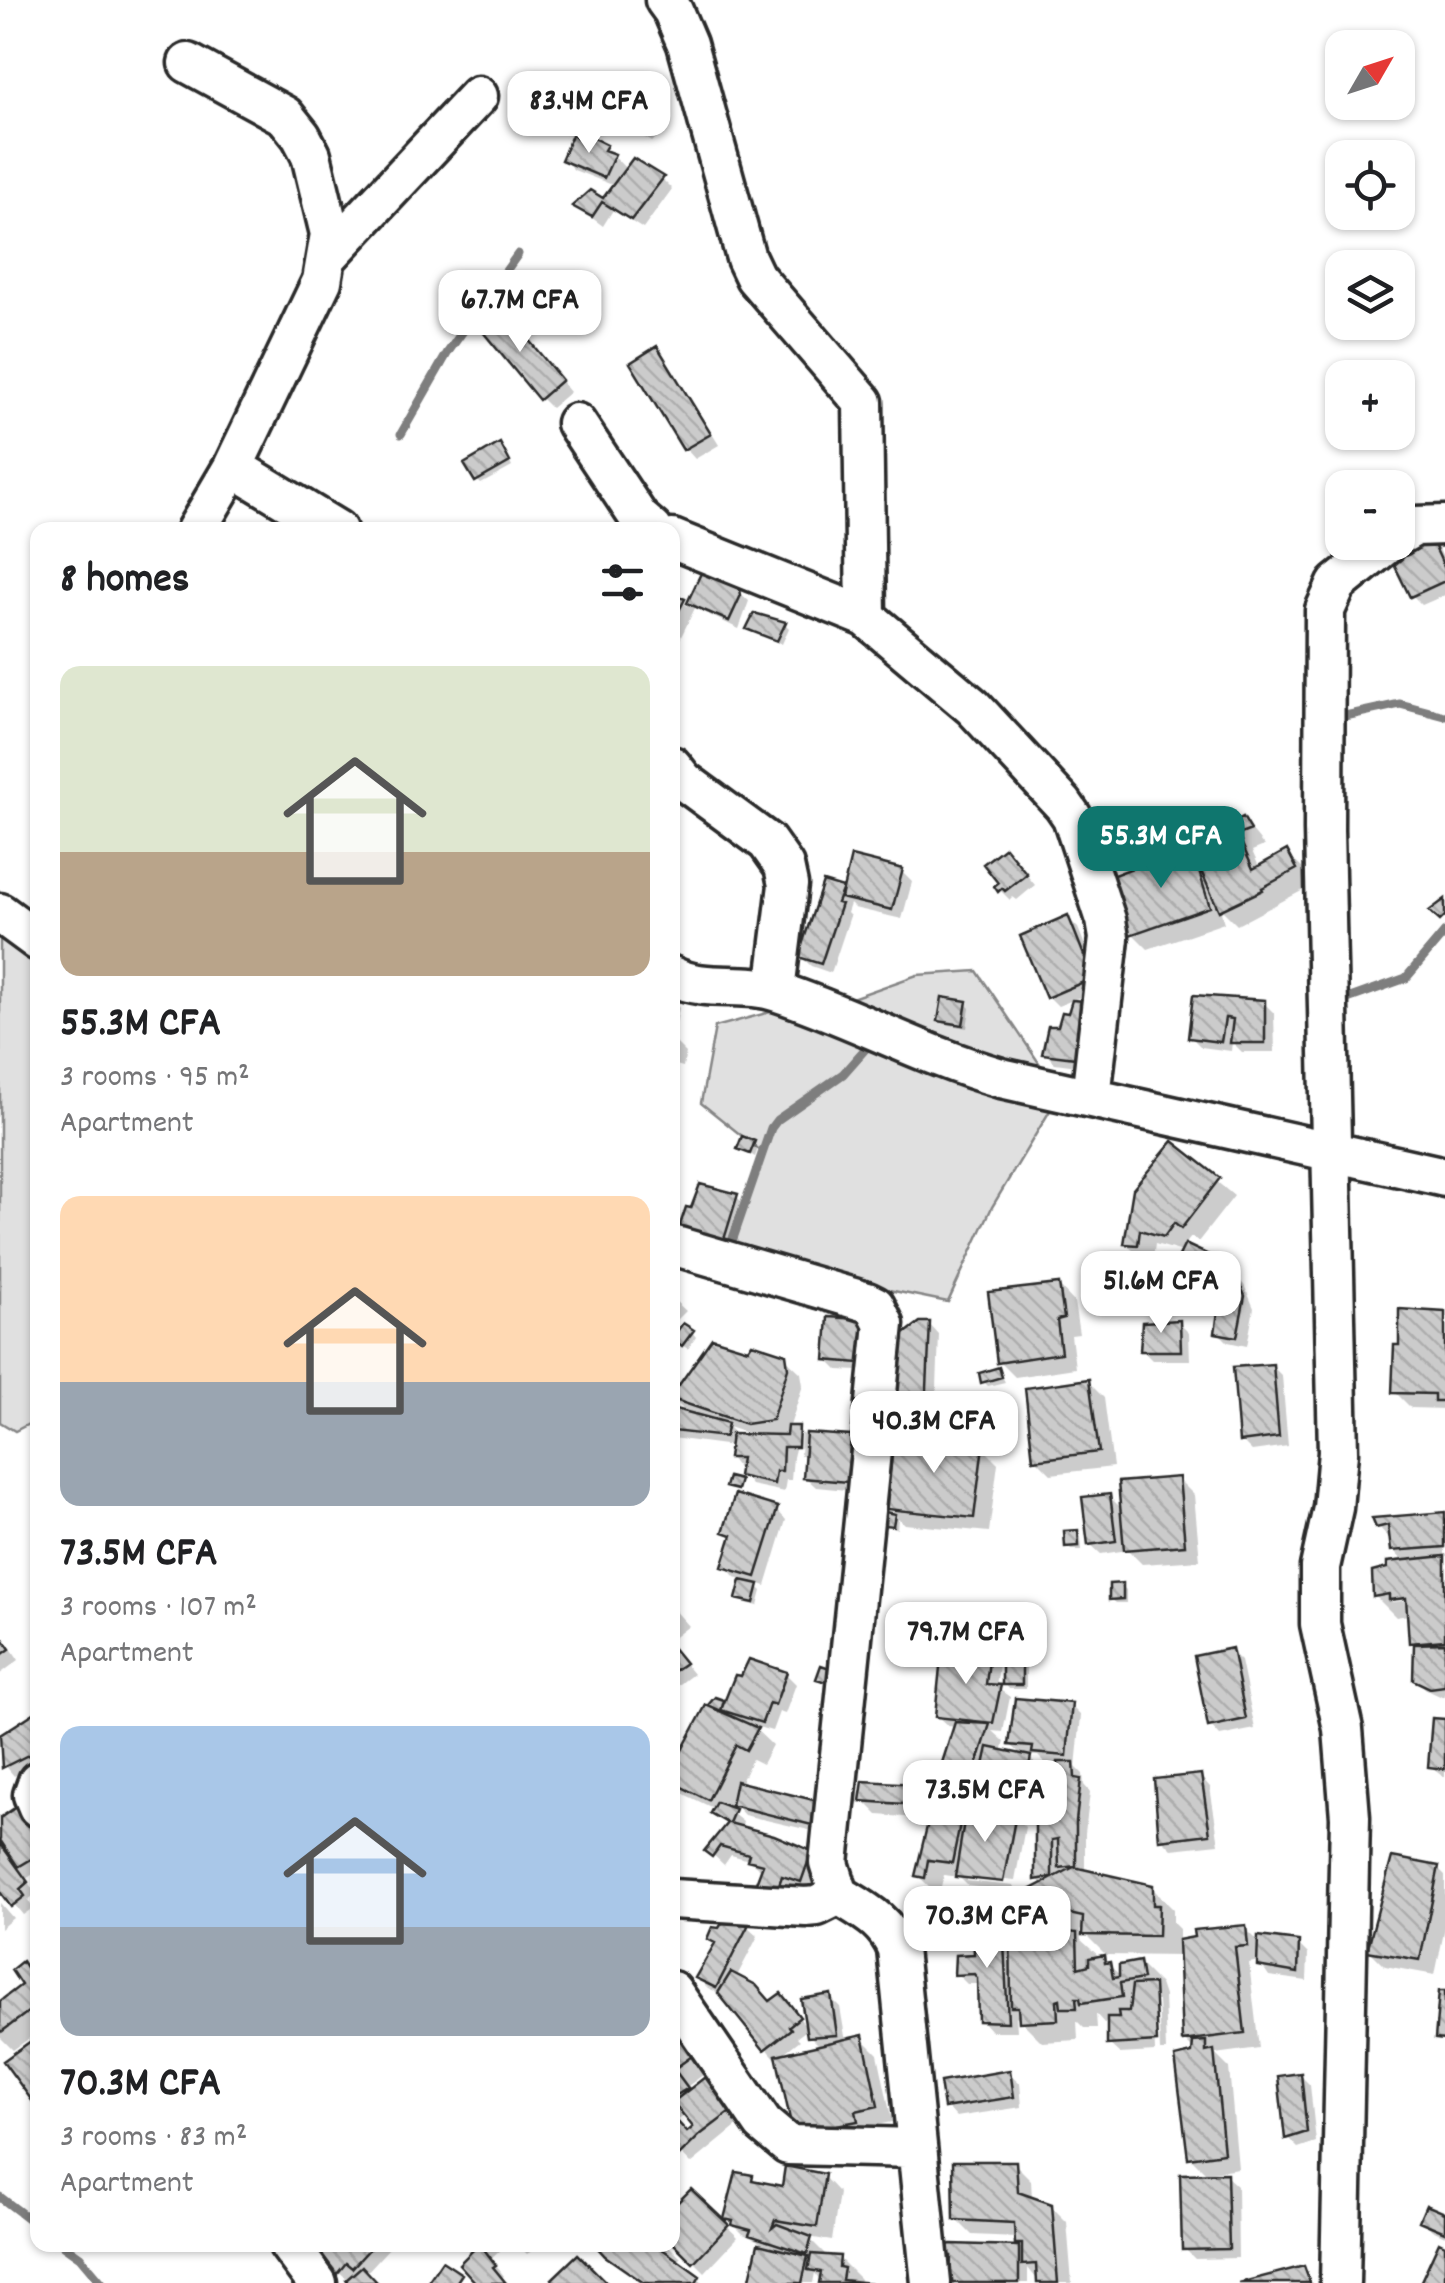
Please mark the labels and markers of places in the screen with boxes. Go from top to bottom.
pin: 83.4M CFA [475,71,703,156]
pin: 67.7M CFA [406,270,634,355]
pin: 55.3M CFA [1047,806,1275,891]
pin: 51.6M CFA [1047,1251,1275,1336]
pin: 40.3M CFA [820,1391,1048,1476]
pin: 79.7M CFA [852,1602,1080,1687]
pin: 73.5M CFA [871,1760,1099,1845]
pin: 70.3M CFA [873,1886,1101,1971]

